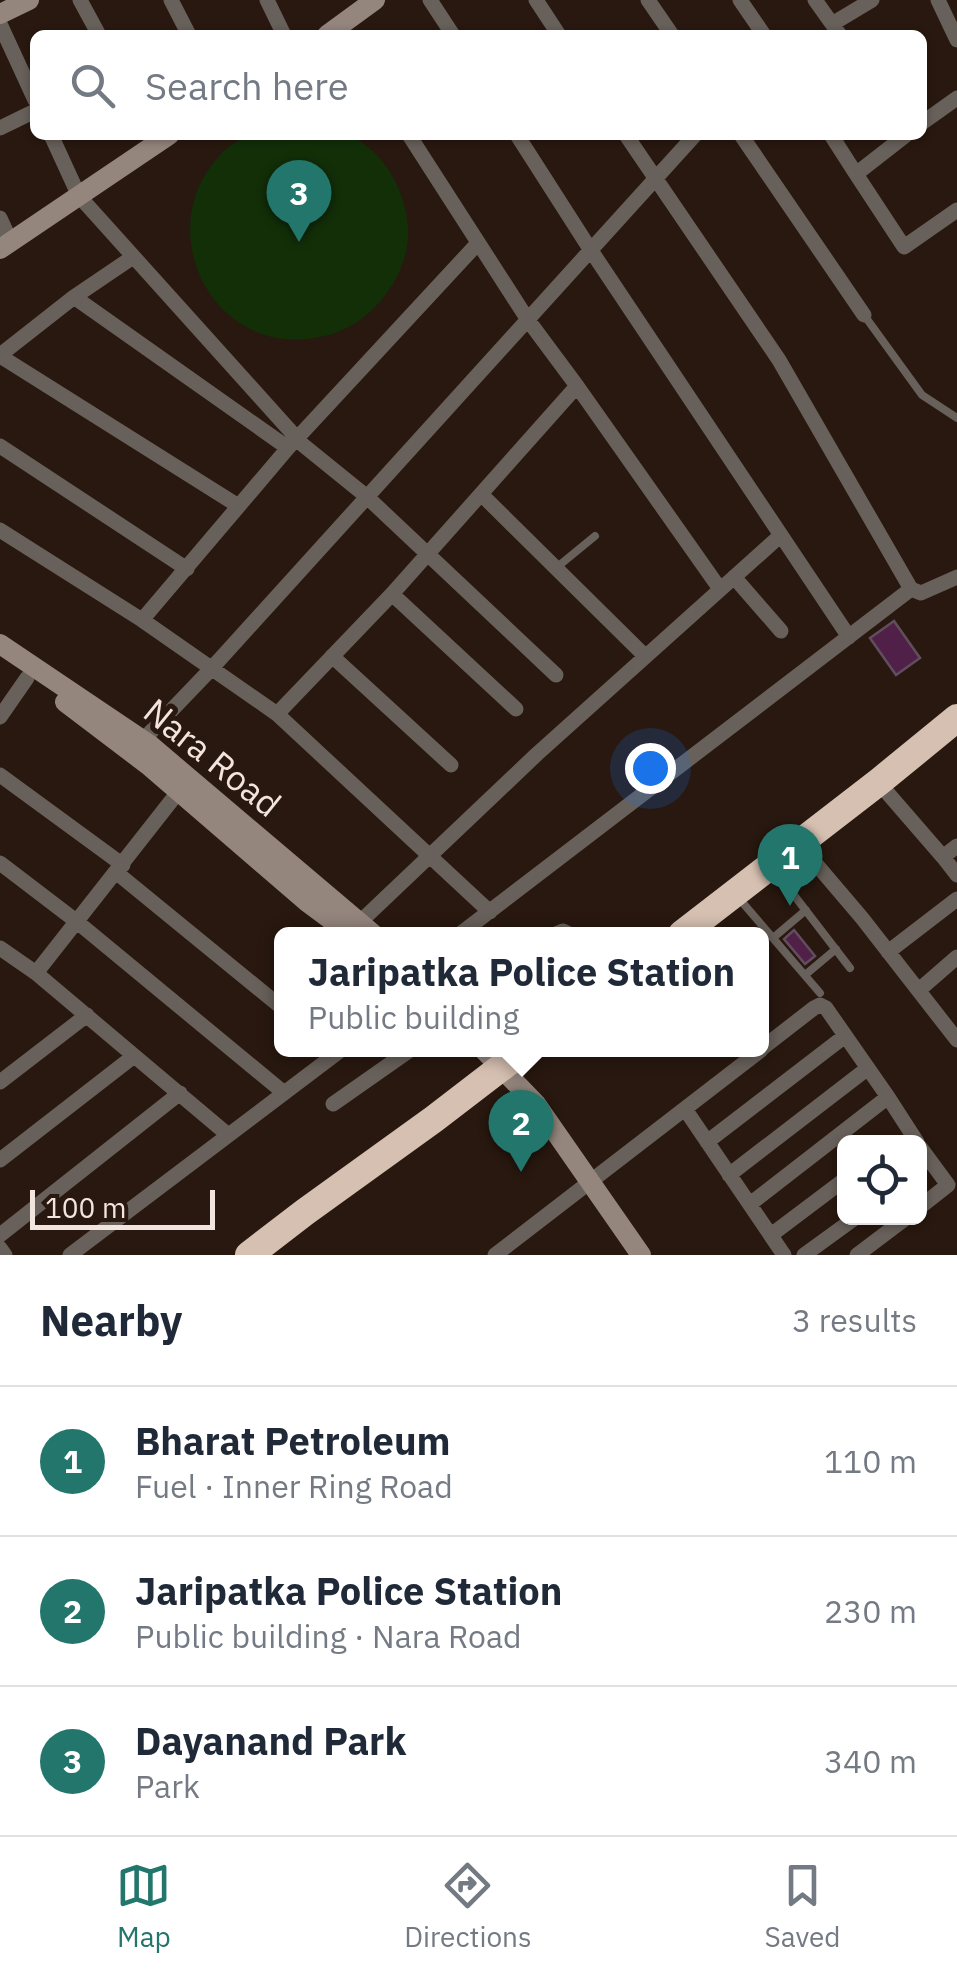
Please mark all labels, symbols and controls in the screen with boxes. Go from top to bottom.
search box [30,30,927,140]
icon: search [65,58,120,113]
text: Search here [145,61,349,110]
pin: 3 [266,160,332,242]
street label: Nara Road [135,688,291,827]
your location [625,743,676,794]
pin: 1 [758,824,822,906]
popup [274,927,769,1057]
text: Jaripatka Police Station [308,947,735,996]
text: Public building [308,996,519,1038]
pin: 2 [488,1090,554,1172]
map controls [837,1135,927,1225]
button: locate [837,1135,927,1225]
scale bar [30,1185,215,1230]
text: 100 m [45,1189,126,1226]
text: Nearby [40,1293,182,1348]
text: 3 results [792,1299,917,1341]
text: Bharat Petroleum [135,1416,451,1465]
text: 1 [63,1440,82,1482]
text: 110 m [824,1440,917,1482]
text: Fuel · Inner Ring Road [135,1465,453,1507]
text: Jaripatka Police Station [135,1566,562,1615]
text: 2 [63,1590,82,1632]
text: 230 m [824,1590,917,1632]
text: Public building · Nara Road [135,1615,522,1657]
text: Dayanand Park [135,1716,406,1765]
text: 3 [63,1740,82,1782]
text: 340 m [824,1740,917,1782]
text: Park [135,1765,200,1807]
tab: Map [116,1858,171,1955]
tab: Directions [404,1858,532,1955]
tab: Saved [764,1858,841,1955]

